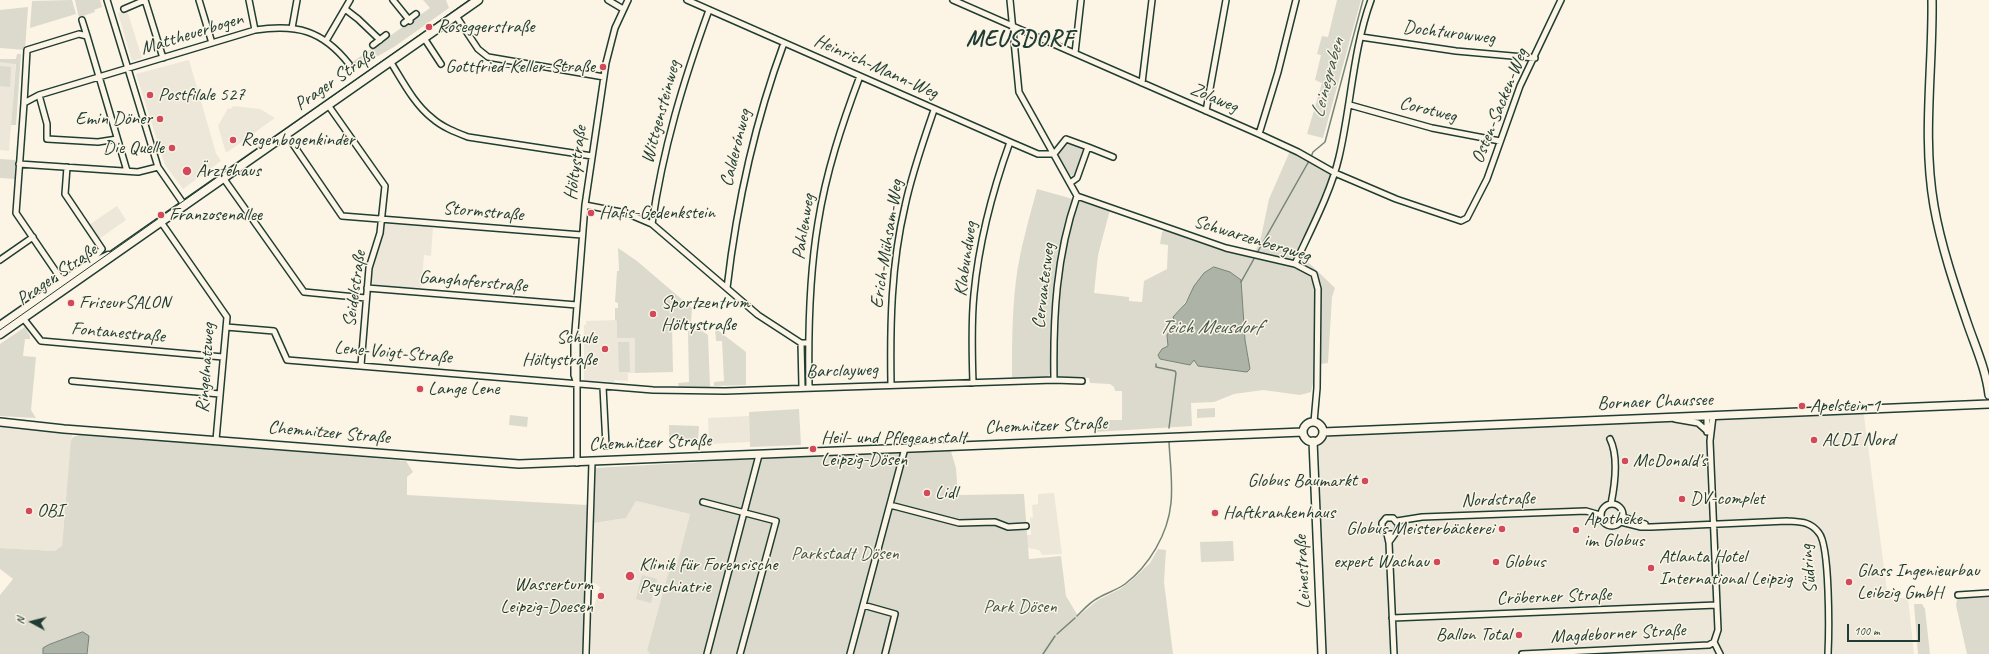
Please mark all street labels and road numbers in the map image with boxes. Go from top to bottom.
street label: Mattheuerbogen [138,8,246,60]
street label: Dochturowweg [1402,16,1496,50]
street label: Heinrich-Mann-Weg [810,29,942,105]
street label: Prager Straße [290,44,380,116]
street label: Osten-Sacken-Weg [1467,45,1533,167]
street label: Wittgensteinweg [636,58,686,166]
street label: Zolaweg [1187,78,1241,118]
street label: Corotweg [1397,92,1459,128]
street label: Calderónweg [715,107,757,189]
street label: Höltystraße [559,124,593,202]
street label: Erich-Mühsam-Weg [866,178,908,310]
street label: Pahlenweg [788,193,820,261]
street label: Stormstraße [442,197,524,227]
street label: Schwarzenbergweg [1191,210,1313,268]
street label: Klabundweg [949,220,983,298]
street label: Prager Straße [12,239,102,311]
street label: Cervantesweg [1027,242,1061,330]
street label: Seidelstraße [338,249,372,329]
street label: Ganghoferstraße [418,266,528,298]
street label: Fontanestraße [70,318,166,348]
street label: Ringelnatzweg [191,322,221,414]
street label: Lene-Voigt-Straße [333,336,453,370]
street label: Barclayweg [806,358,878,384]
street label: Bornaer Chaussee [1597,389,1713,415]
street label: Chemnitzer Straße [984,412,1108,440]
street label: Chemnitzer Straße [267,416,391,450]
street label: Chemnitzer Straße [588,429,712,457]
street label: Nordstraße [1461,487,1535,513]
street label: Leinestraße [1290,534,1316,610]
street label: Südring [1795,543,1823,595]
street label: Cröberner Straße [1496,584,1612,610]
street label: Magdeborner Straße [1550,619,1686,649]

